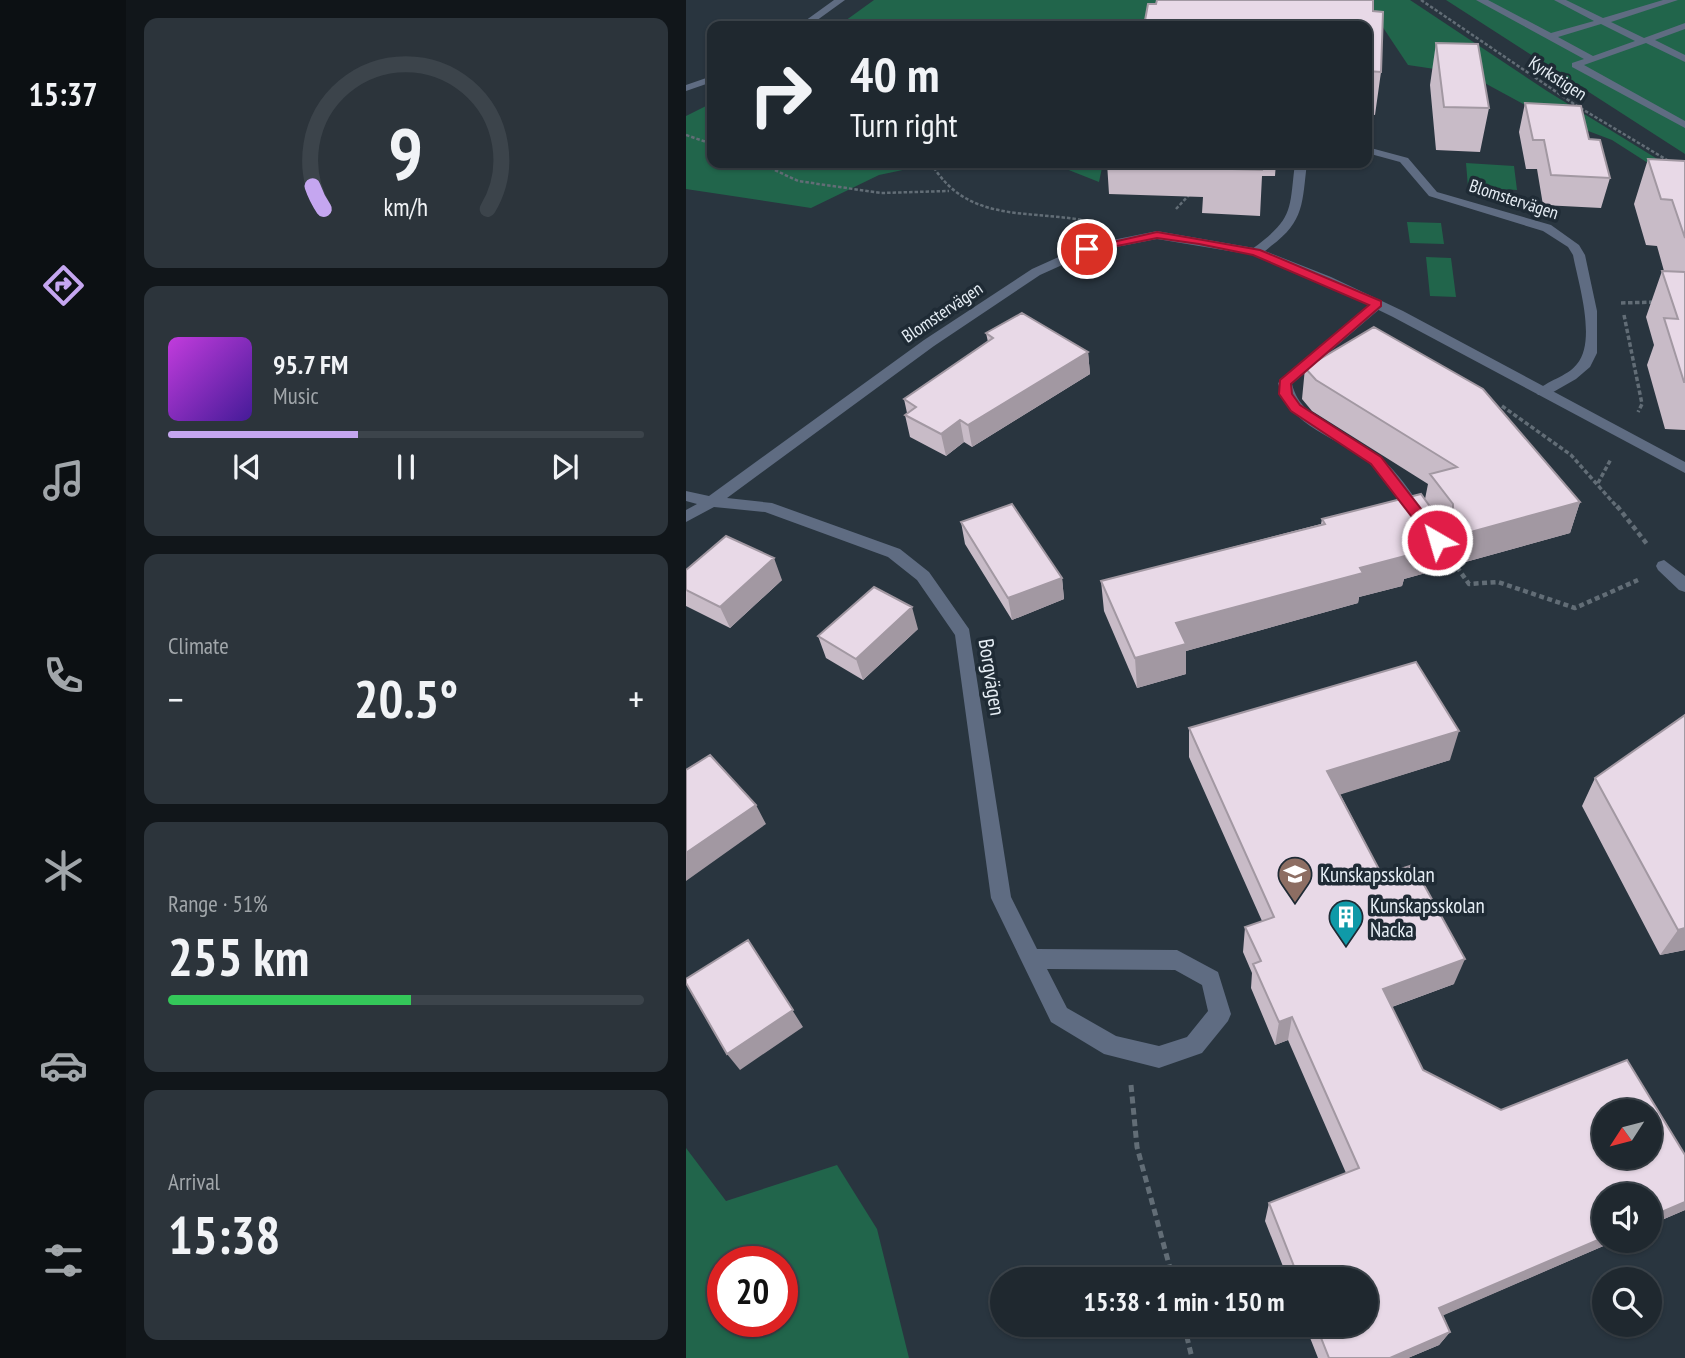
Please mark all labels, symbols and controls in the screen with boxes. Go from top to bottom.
text: 40 m [850,42,939,106]
icon: right [735,49,826,140]
street label: Kyrkstigen [1525,51,1591,105]
text: 15:37 [28,73,98,115]
text: Turn right [850,104,958,146]
text: 9 [389,105,423,199]
street label: Blomstervägen [1466,174,1562,224]
text: km/h [384,191,428,223]
pin [1057,219,1117,279]
icon: arrive [1068,230,1106,268]
icon: directions [39,261,88,310]
street label: Blomstervägen [897,277,987,347]
text: 95.7 FM [273,348,348,381]
text: Music [273,381,319,410]
icon: previous [228,448,266,486]
icon: pause [387,448,425,486]
icon: next [546,448,584,486]
icon: music [39,456,88,505]
position arrow [1400,503,1474,577]
text: Climate [168,631,229,660]
street label: Borgvägen [973,637,1011,717]
icon: phone [39,651,88,700]
text: 20.5° [354,665,458,732]
text: − [168,674,184,723]
text: + [628,674,644,723]
icon: climate [39,846,88,895]
school or university icon: Kunskapsskolan [1276,855,1314,904]
place label: Kunskapsskolan [1320,861,1435,888]
text: Range · 51% [168,889,268,918]
place label: Kunskapsskolan Nacka [1370,892,1485,943]
building icon: Kunskapsskolan Nacka [1327,898,1365,947]
text: 255 km [168,923,309,990]
icon: car [39,1041,88,1090]
north arrow [1592,1099,1662,1169]
map controls [1592,1099,1662,1337]
text: Arrival [168,1167,220,1196]
button: sound [1592,1183,1662,1253]
text: 15:38 [168,1201,280,1268]
icon: filters [39,1236,88,1285]
speed limit sign: 20 [707,1246,798,1337]
button: search [1592,1267,1662,1337]
text: 15:38 · 1 min · 150 m [1084,1285,1284,1318]

